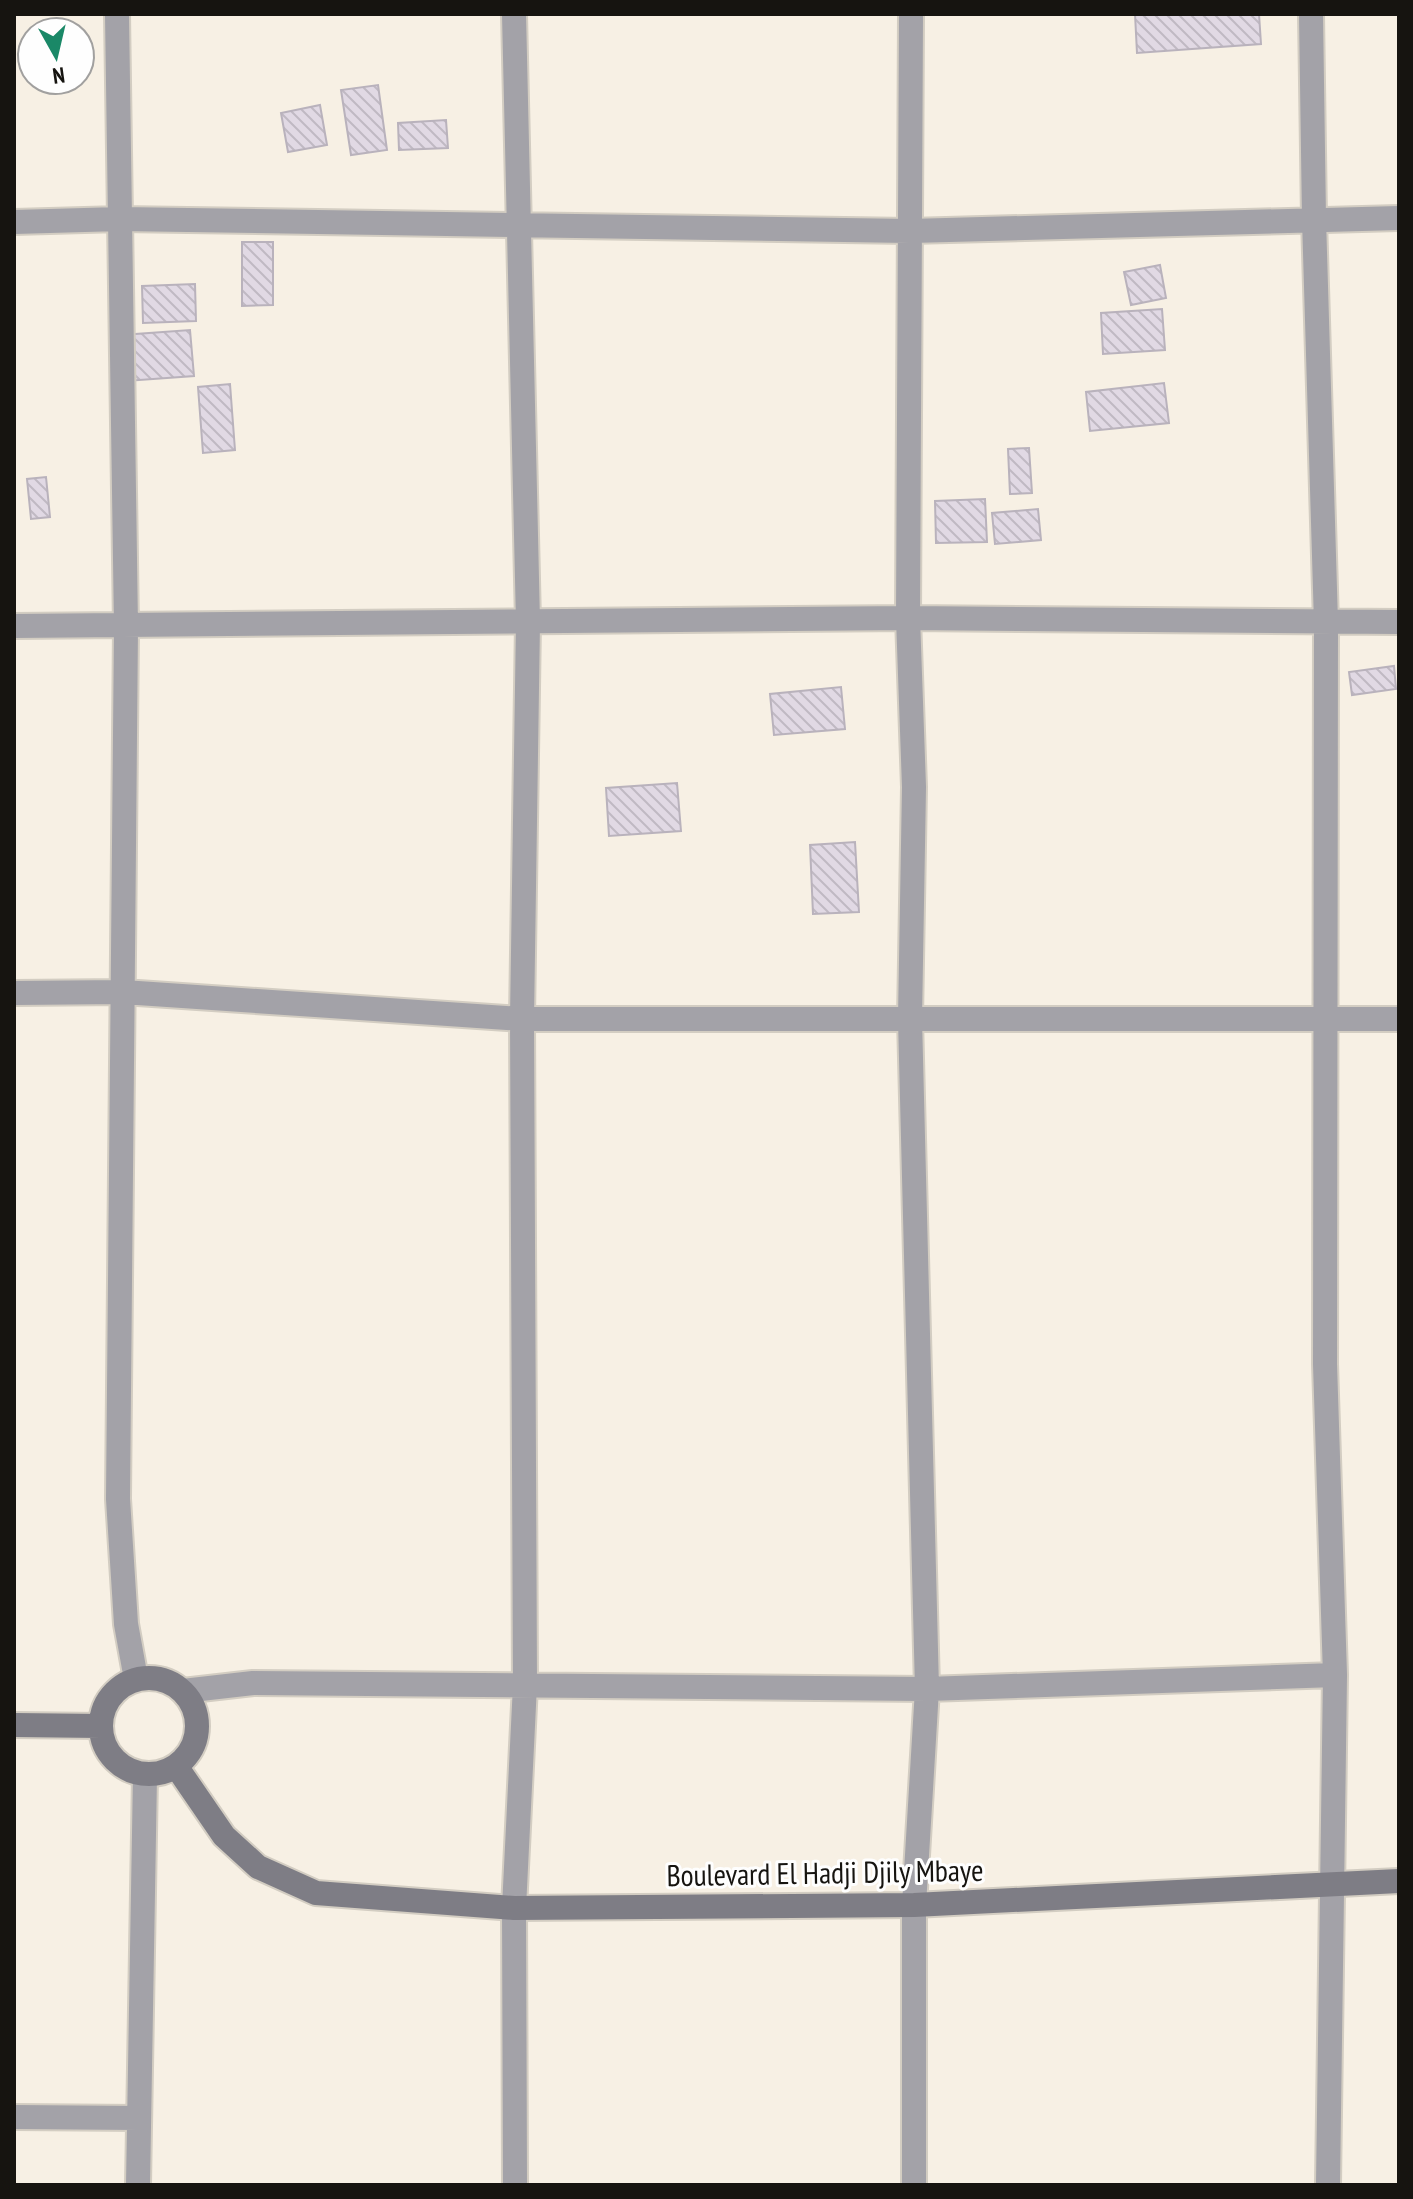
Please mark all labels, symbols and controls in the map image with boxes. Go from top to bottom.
north arrow [16,16,96,96]
text: N [51,61,67,90]
street label: Boulevard El Hadji Djily Mbaye [666,1850,984,1894]

